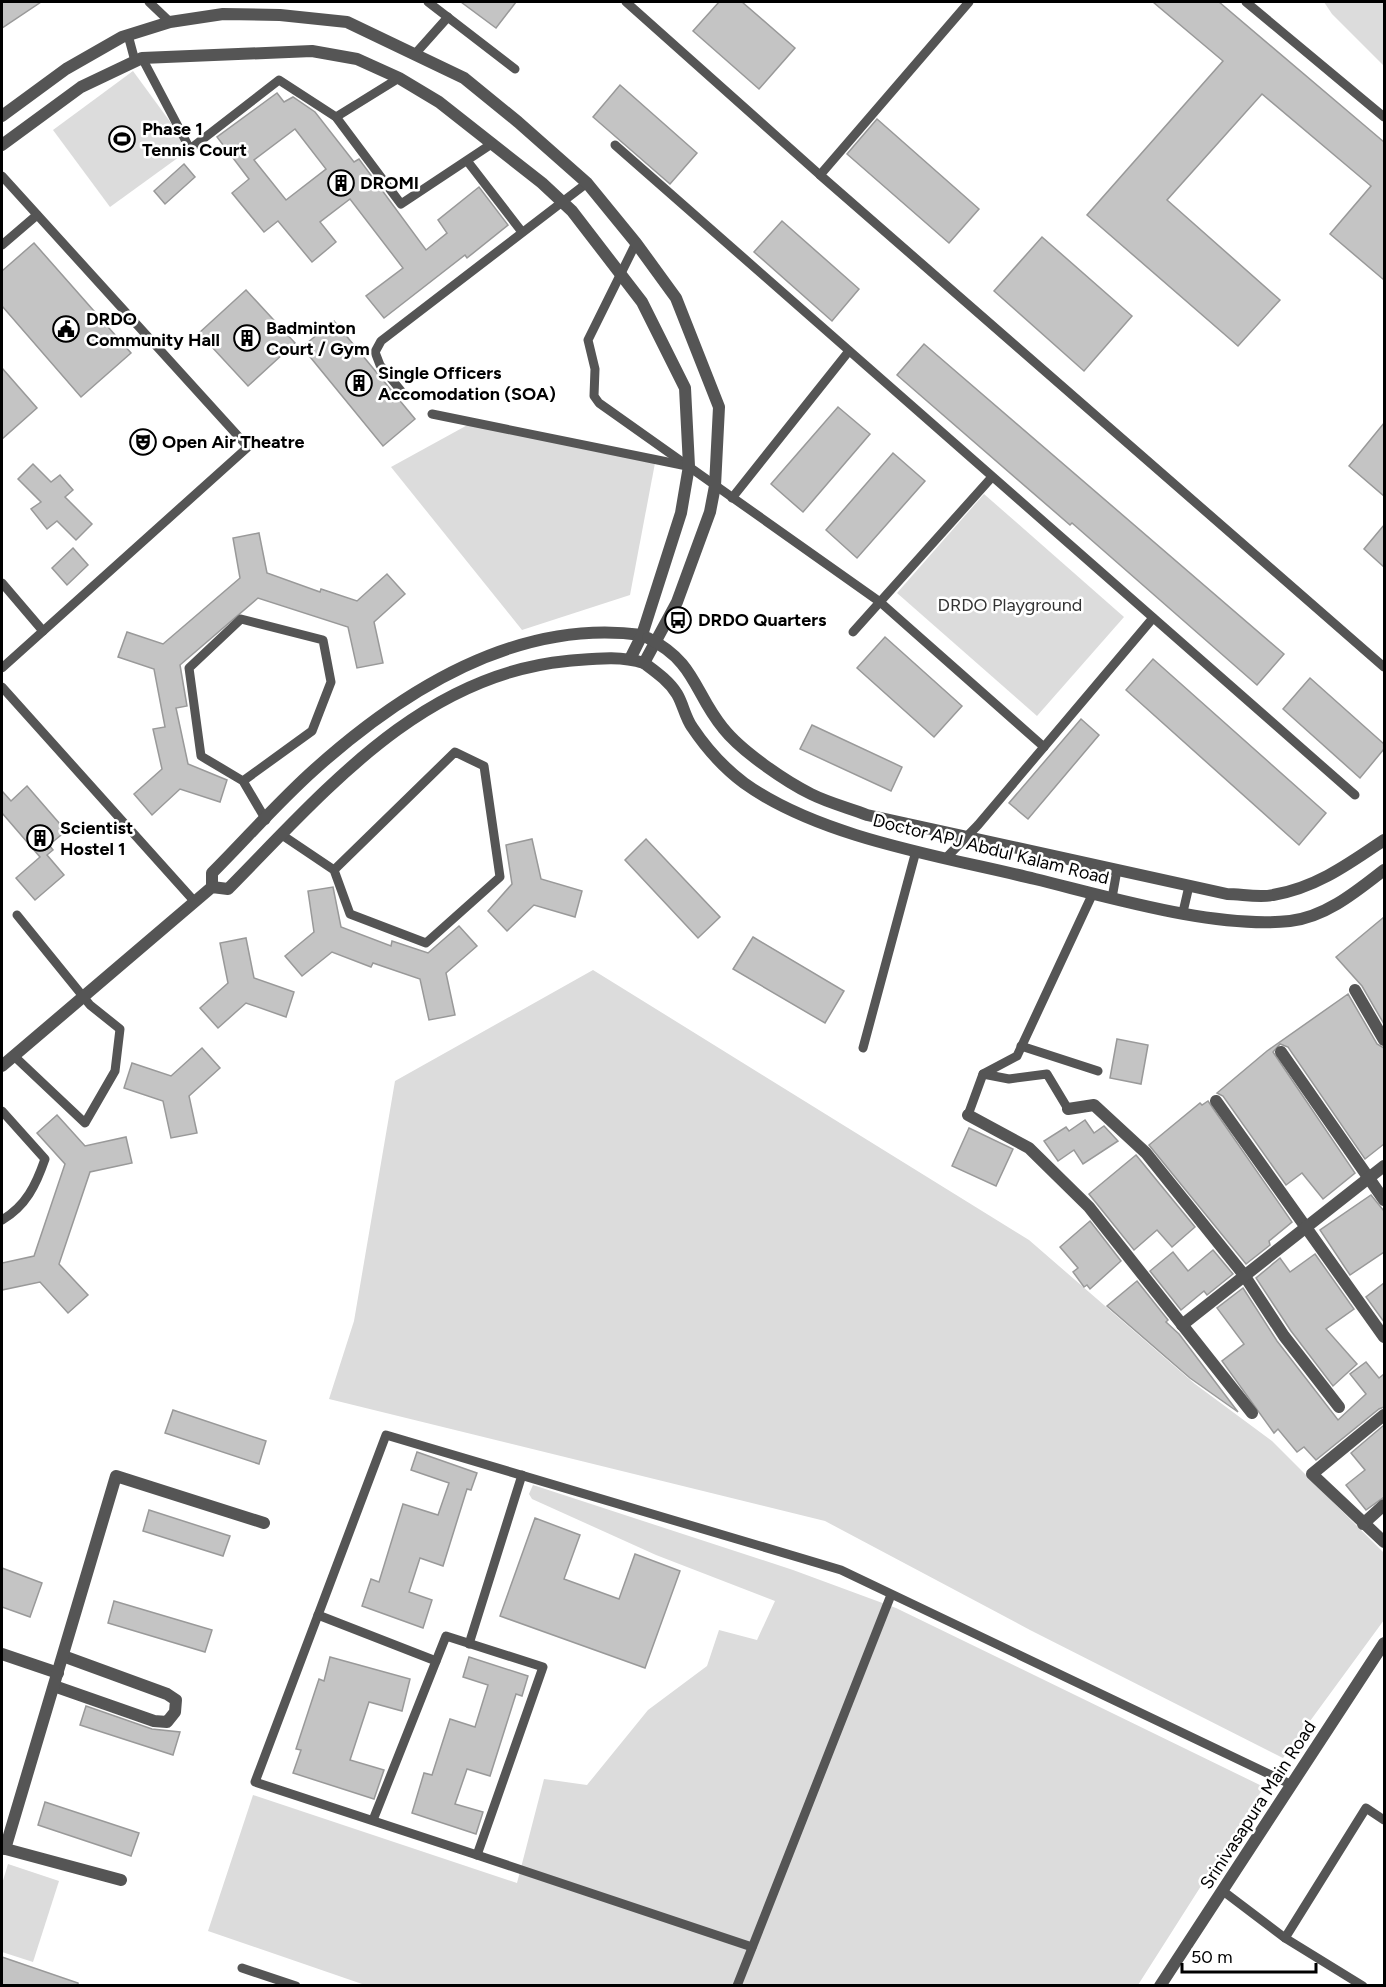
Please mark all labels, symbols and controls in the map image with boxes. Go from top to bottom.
place label: Phase 1 Tennis Court [142,118,247,161]
sports icon: Phase 1 Tennis Court [107,124,137,154]
building icon: DROMI [326,168,356,198]
place label: DROMI [360,172,419,194]
place label: DRDO Community Hall [86,308,220,351]
public building icon: DRDO Community Hall [51,314,81,344]
place label: Badminton Court / Gym [266,317,370,360]
building icon: Badminton Court / Gym [232,323,262,353]
place label: Single Officers Accomodation (SOA) [378,362,556,405]
building icon: Single Officers Accomodation (SOA) [344,368,374,398]
theatre icon: Open Air Theatre [128,427,158,457]
place label: Open Air Theatre [162,431,305,453]
park label: DRDO Playground [938,594,1082,616]
bus stop icon: DRDO Quarters [663,605,693,635]
place label: DRDO Quarters [698,609,827,631]
street label: Doctor APJ Abdul Kalam Road [871,809,1111,889]
place label: Scientist Hostel 1 [60,817,133,860]
building icon: Scientist Hostel 1 [25,823,55,853]
street label: Srinivasapura Main Road [1195,1717,1321,1893]
scale bar [1182,1936,1316,1974]
text: 50 m [1191,1946,1233,1968]

